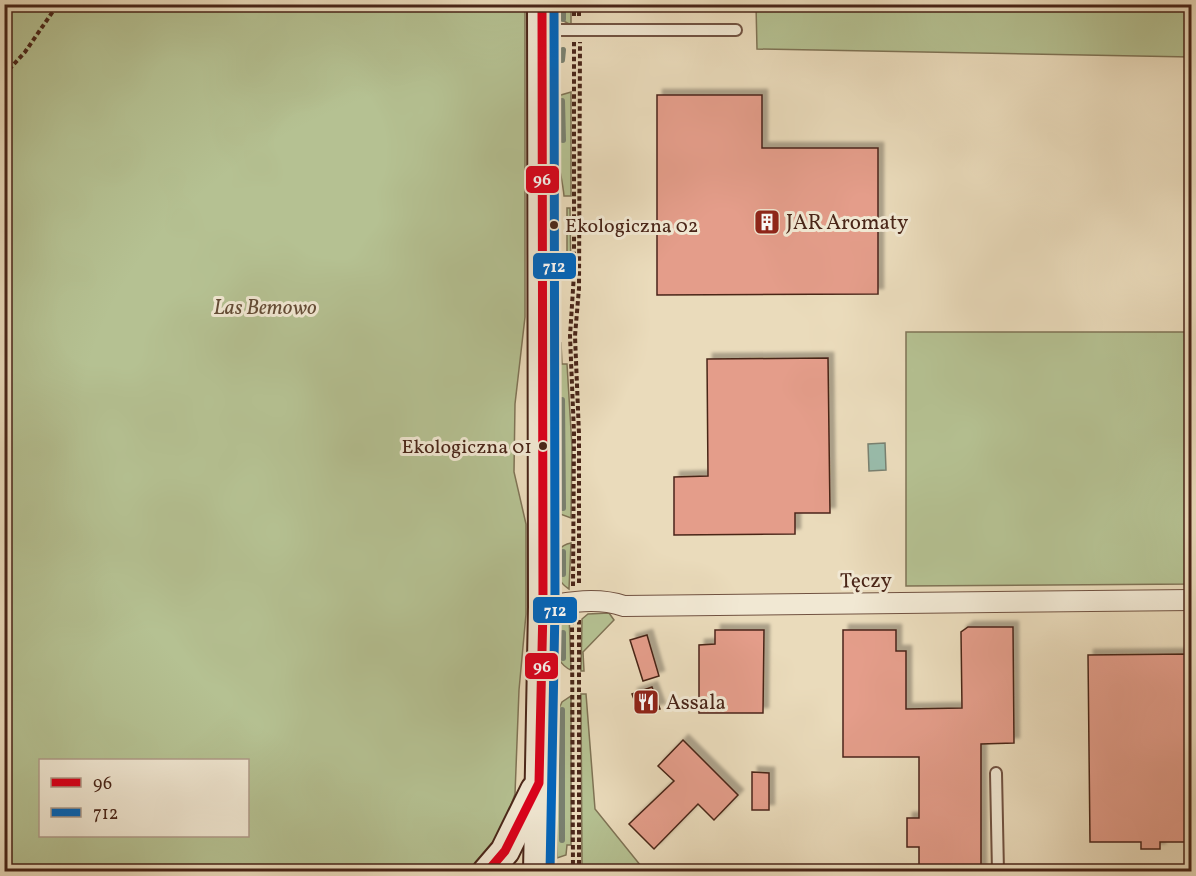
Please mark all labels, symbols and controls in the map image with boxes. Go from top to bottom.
line badge: 96 [525,165,560,194]
text: 96 [533,170,551,192]
building icon: JAR Aromaty [752,207,782,237]
place label: JAR Aromaty [786,209,909,238]
place label: Ekologiczna 02 [565,213,699,241]
marker: Ekologiczna 02 [548,219,560,231]
line badge: 712 [532,252,577,280]
text: 712 [543,257,565,279]
park label: Las Bemowo [213,294,317,323]
place label: Ekologiczna 01 [401,434,532,462]
marker: Ekologiczna 01 [537,440,549,452]
street label: Tęczy [840,567,893,596]
line badge: 712 [532,596,578,624]
text: 712 [544,601,566,623]
line badge: 96 [524,652,559,680]
text: 96 [533,657,551,679]
restaurant icon: Assala [631,687,661,717]
place label: Assala [666,689,726,718]
legend [39,759,249,837]
text: 96 [93,772,112,797]
text: 712 [93,802,118,827]

